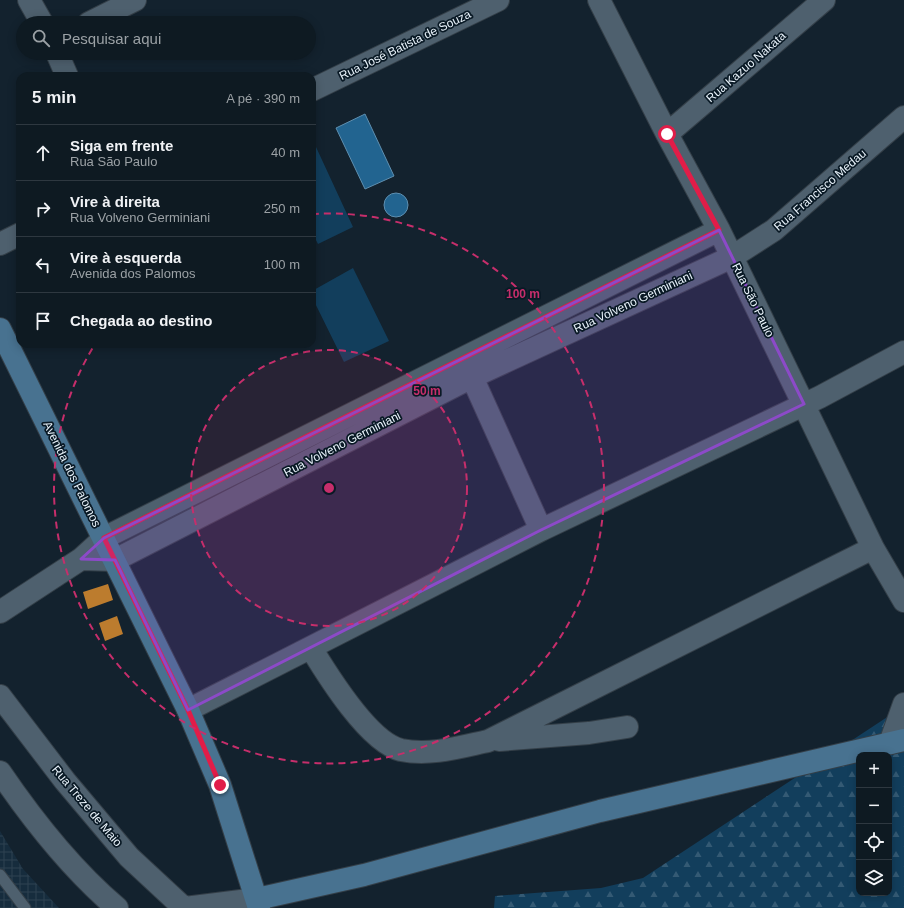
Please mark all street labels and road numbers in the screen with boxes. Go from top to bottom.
street label: Rua José Batista de Souza [337,7,473,83]
street label: Rua Kazuo Nakata [703,28,789,105]
street label: Rua Francisco Medau [771,146,869,234]
street label: Rua São Paulo [729,261,777,340]
street label: Rua Volveno Germiniani [571,268,695,336]
street label: Rua Volveno Germiniani [281,408,403,480]
street label: Avenida dos Palomos [40,419,104,529]
street label: Rua Treze de Maio [49,763,125,850]

